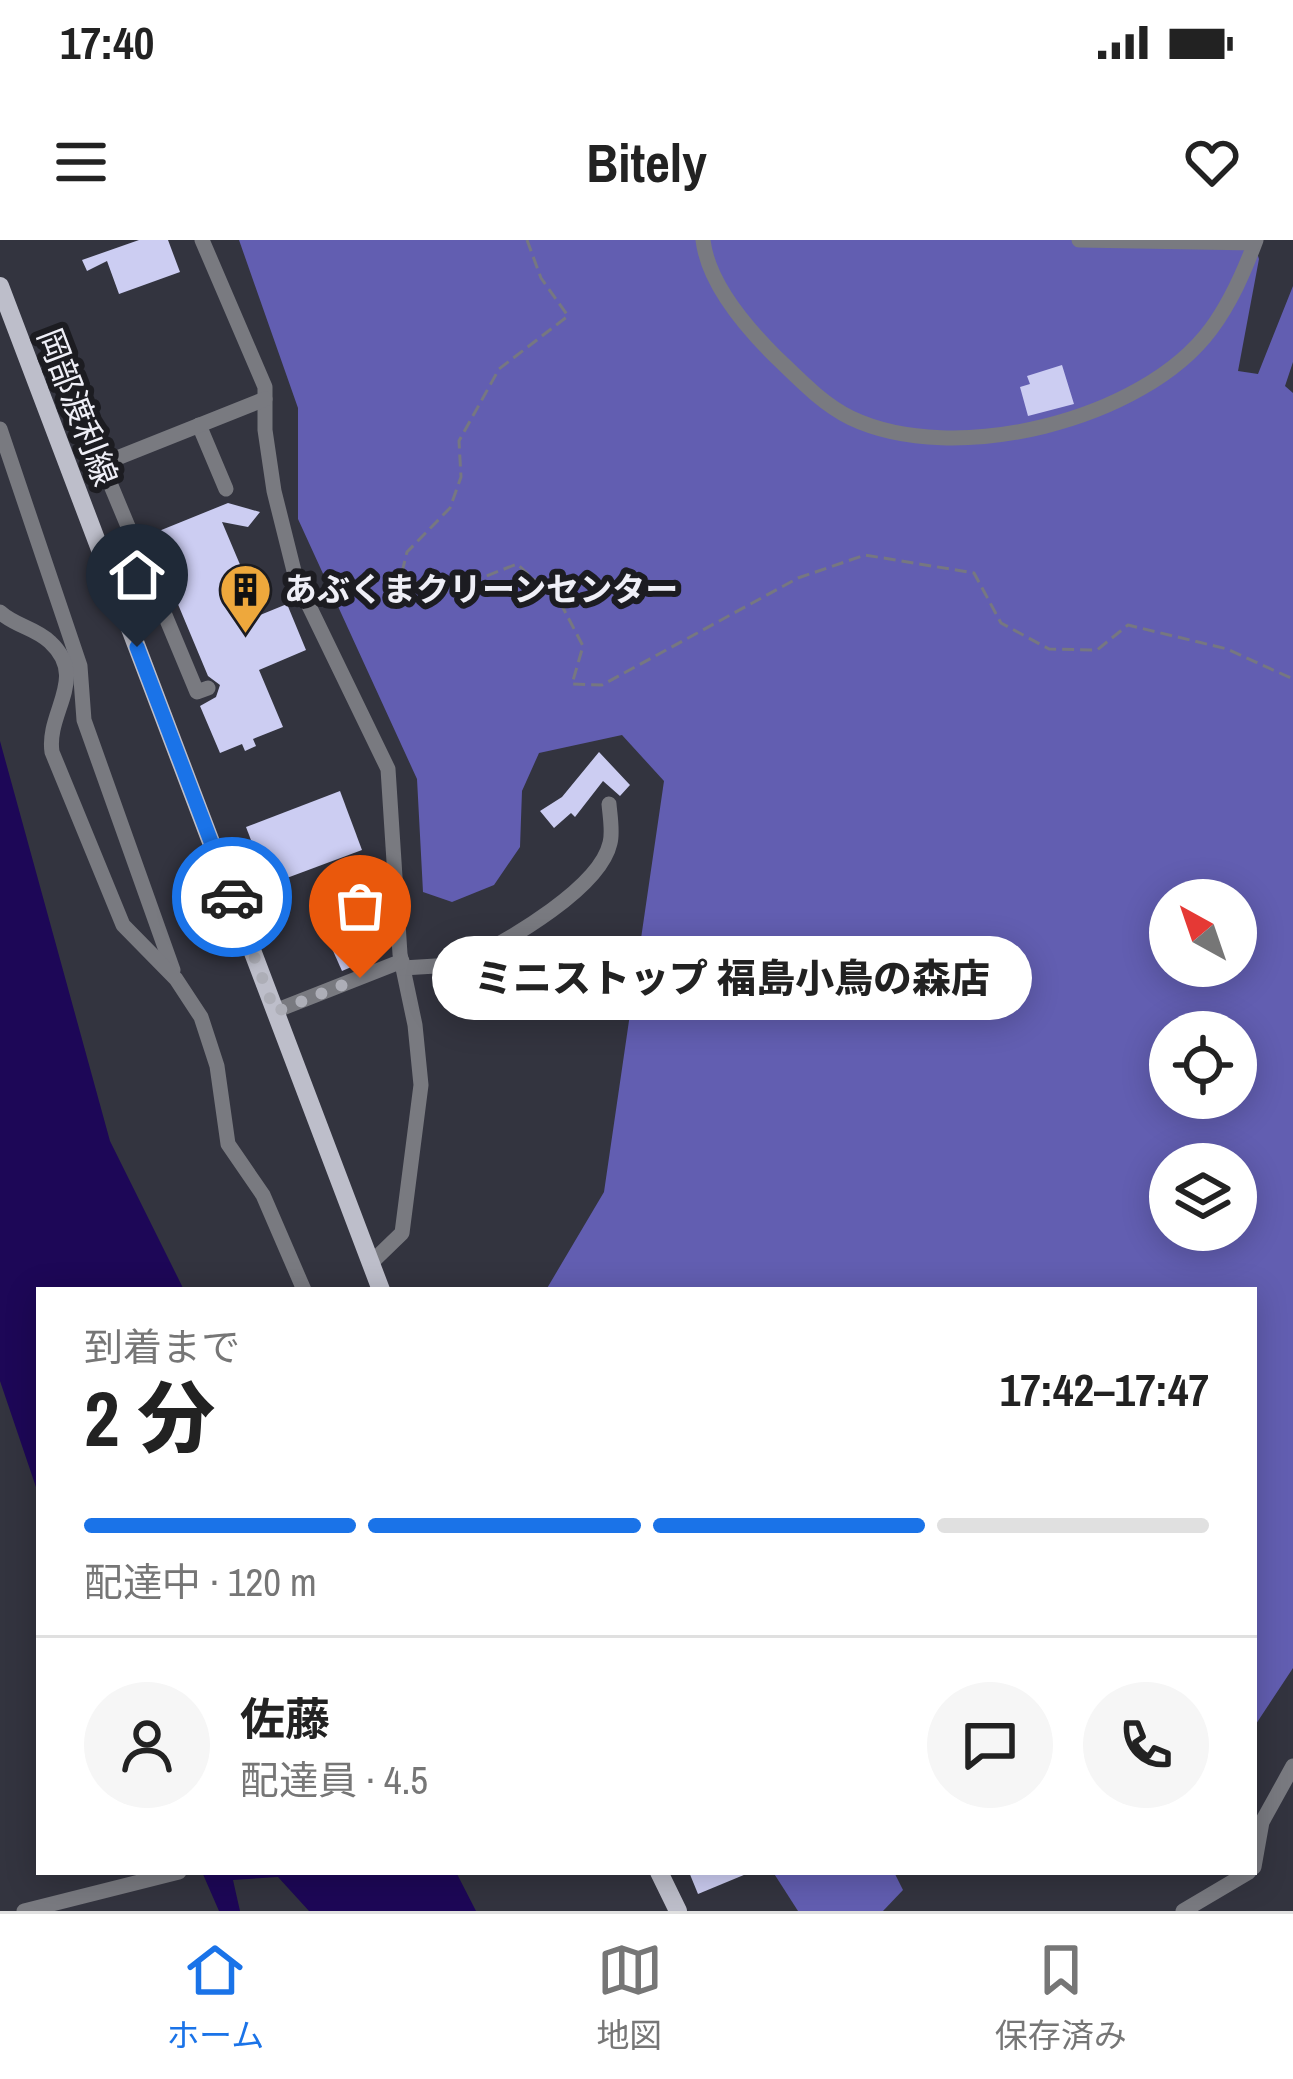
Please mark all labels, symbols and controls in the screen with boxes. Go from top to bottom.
text: 17:40 [60,12,154,73]
text: Bitely [586,126,707,199]
icon: menu [48,129,114,195]
icon: heart [1179,129,1245,195]
street label: 岡部渡利線 [28,322,128,492]
pin [86,524,188,647]
icon: home [104,542,170,608]
building icon: あぶくまクリーンセンター [217,561,273,635]
place label: あぶくまクリーンセンター [284,567,678,611]
courier [172,837,292,957]
pin [309,855,411,978]
icon: car [199,864,265,930]
icon: bag [327,873,393,939]
north arrow [1149,879,1257,987]
map controls [1149,879,1257,1251]
callout: ミニストップ 福島小鳥の森店 [432,936,1032,1020]
text: ミニストップ 福島小鳥の森店 [474,952,990,1004]
button: locate [1149,1011,1257,1119]
button: layers [1149,1143,1257,1251]
text: 到着まで [84,1321,240,1373]
text: 17:42–17:47 [1000,1359,1209,1420]
text: 2 分 [84,1365,215,1470]
text: 配達中 · 120 m [84,1556,317,1608]
button: person [84,1682,210,1808]
button: chat [927,1682,1053,1808]
button: phone [1083,1682,1209,1808]
text: 佐藤 [240,1688,330,1749]
text: 配達員 · 4.5 [240,1754,428,1806]
tab: ホーム [166,1937,264,2057]
tab: 地図 [597,1937,663,2057]
tab: 保存済み [995,1937,1127,2057]

